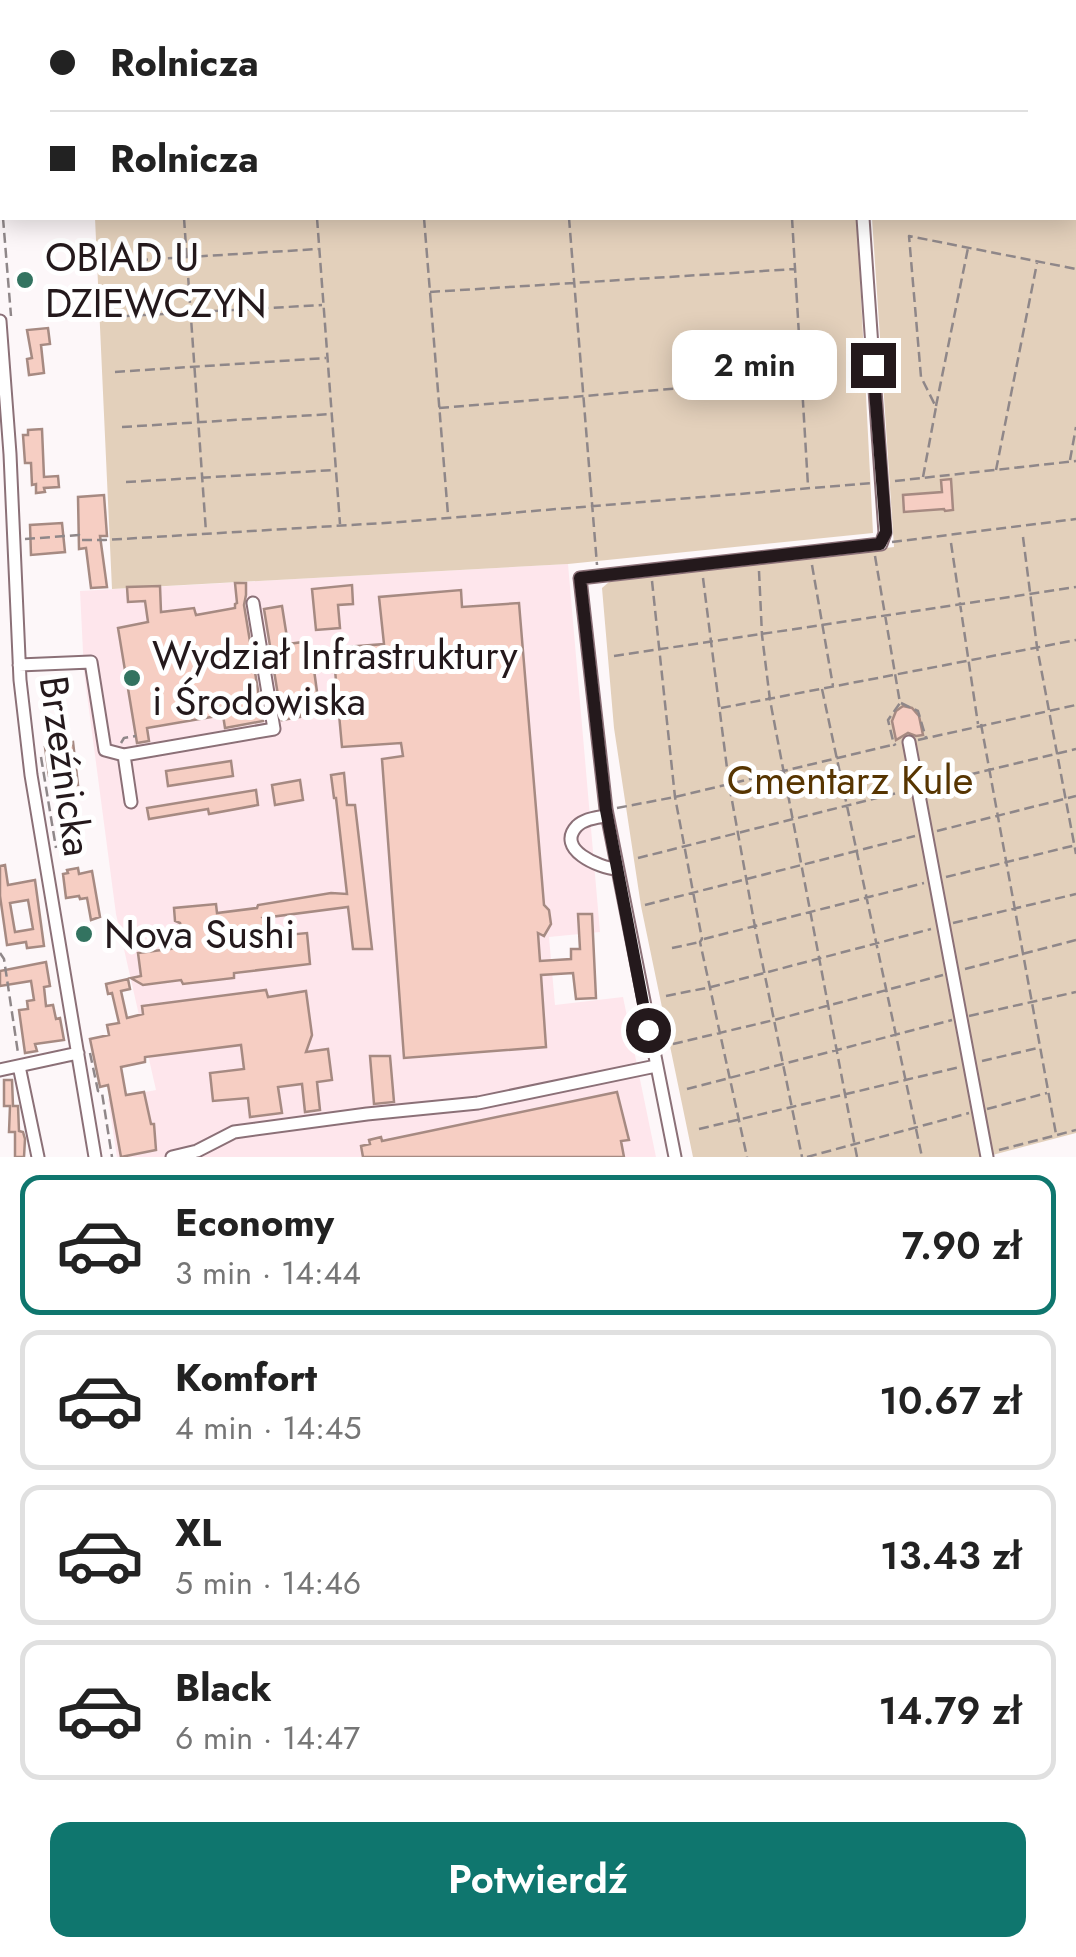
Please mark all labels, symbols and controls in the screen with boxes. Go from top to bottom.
text: Rolnicza [110,35,259,90]
text: Rolnicza [110,131,259,186]
place label: OBIAD U DZIEWCZYN [45,228,267,332]
marker: OBIAD U DZIEWCZYN [14,269,36,291]
callout: 2 min [673,330,838,400]
text: 2 min [713,342,796,388]
route end [851,343,896,388]
place label: Wydział Infrastruktury i Środowiska [152,626,518,730]
marker: Wydział Infrastruktury i Środowiska [121,667,143,689]
street label: Brzeźnicka [25,672,107,860]
park label: Cmentarz Kule [727,751,973,809]
place label: Nova Sushi [104,905,296,963]
marker: Nova Sushi [73,923,95,945]
route start [626,1008,671,1053]
text: Economy [175,1195,334,1250]
icon: car [55,1200,145,1290]
text: 7.90 zł [902,1218,1021,1273]
text: 3 min · 14:44 [175,1250,361,1296]
text: Komfort [175,1350,317,1405]
icon: car [55,1355,145,1445]
text: 10.67 zł [879,1373,1021,1428]
text: 4 min · 14:45 [175,1405,362,1451]
text: XL [175,1505,221,1560]
icon: car [55,1510,145,1600]
text: 13.43 zł [880,1528,1021,1583]
text: 5 min · 14:46 [175,1560,361,1606]
text: Black [175,1660,272,1715]
icon: car [55,1665,145,1755]
text: 14.79 zł [879,1683,1021,1738]
text: 6 min · 14:47 [175,1715,360,1761]
button: Potwierdź [50,1822,1026,1937]

